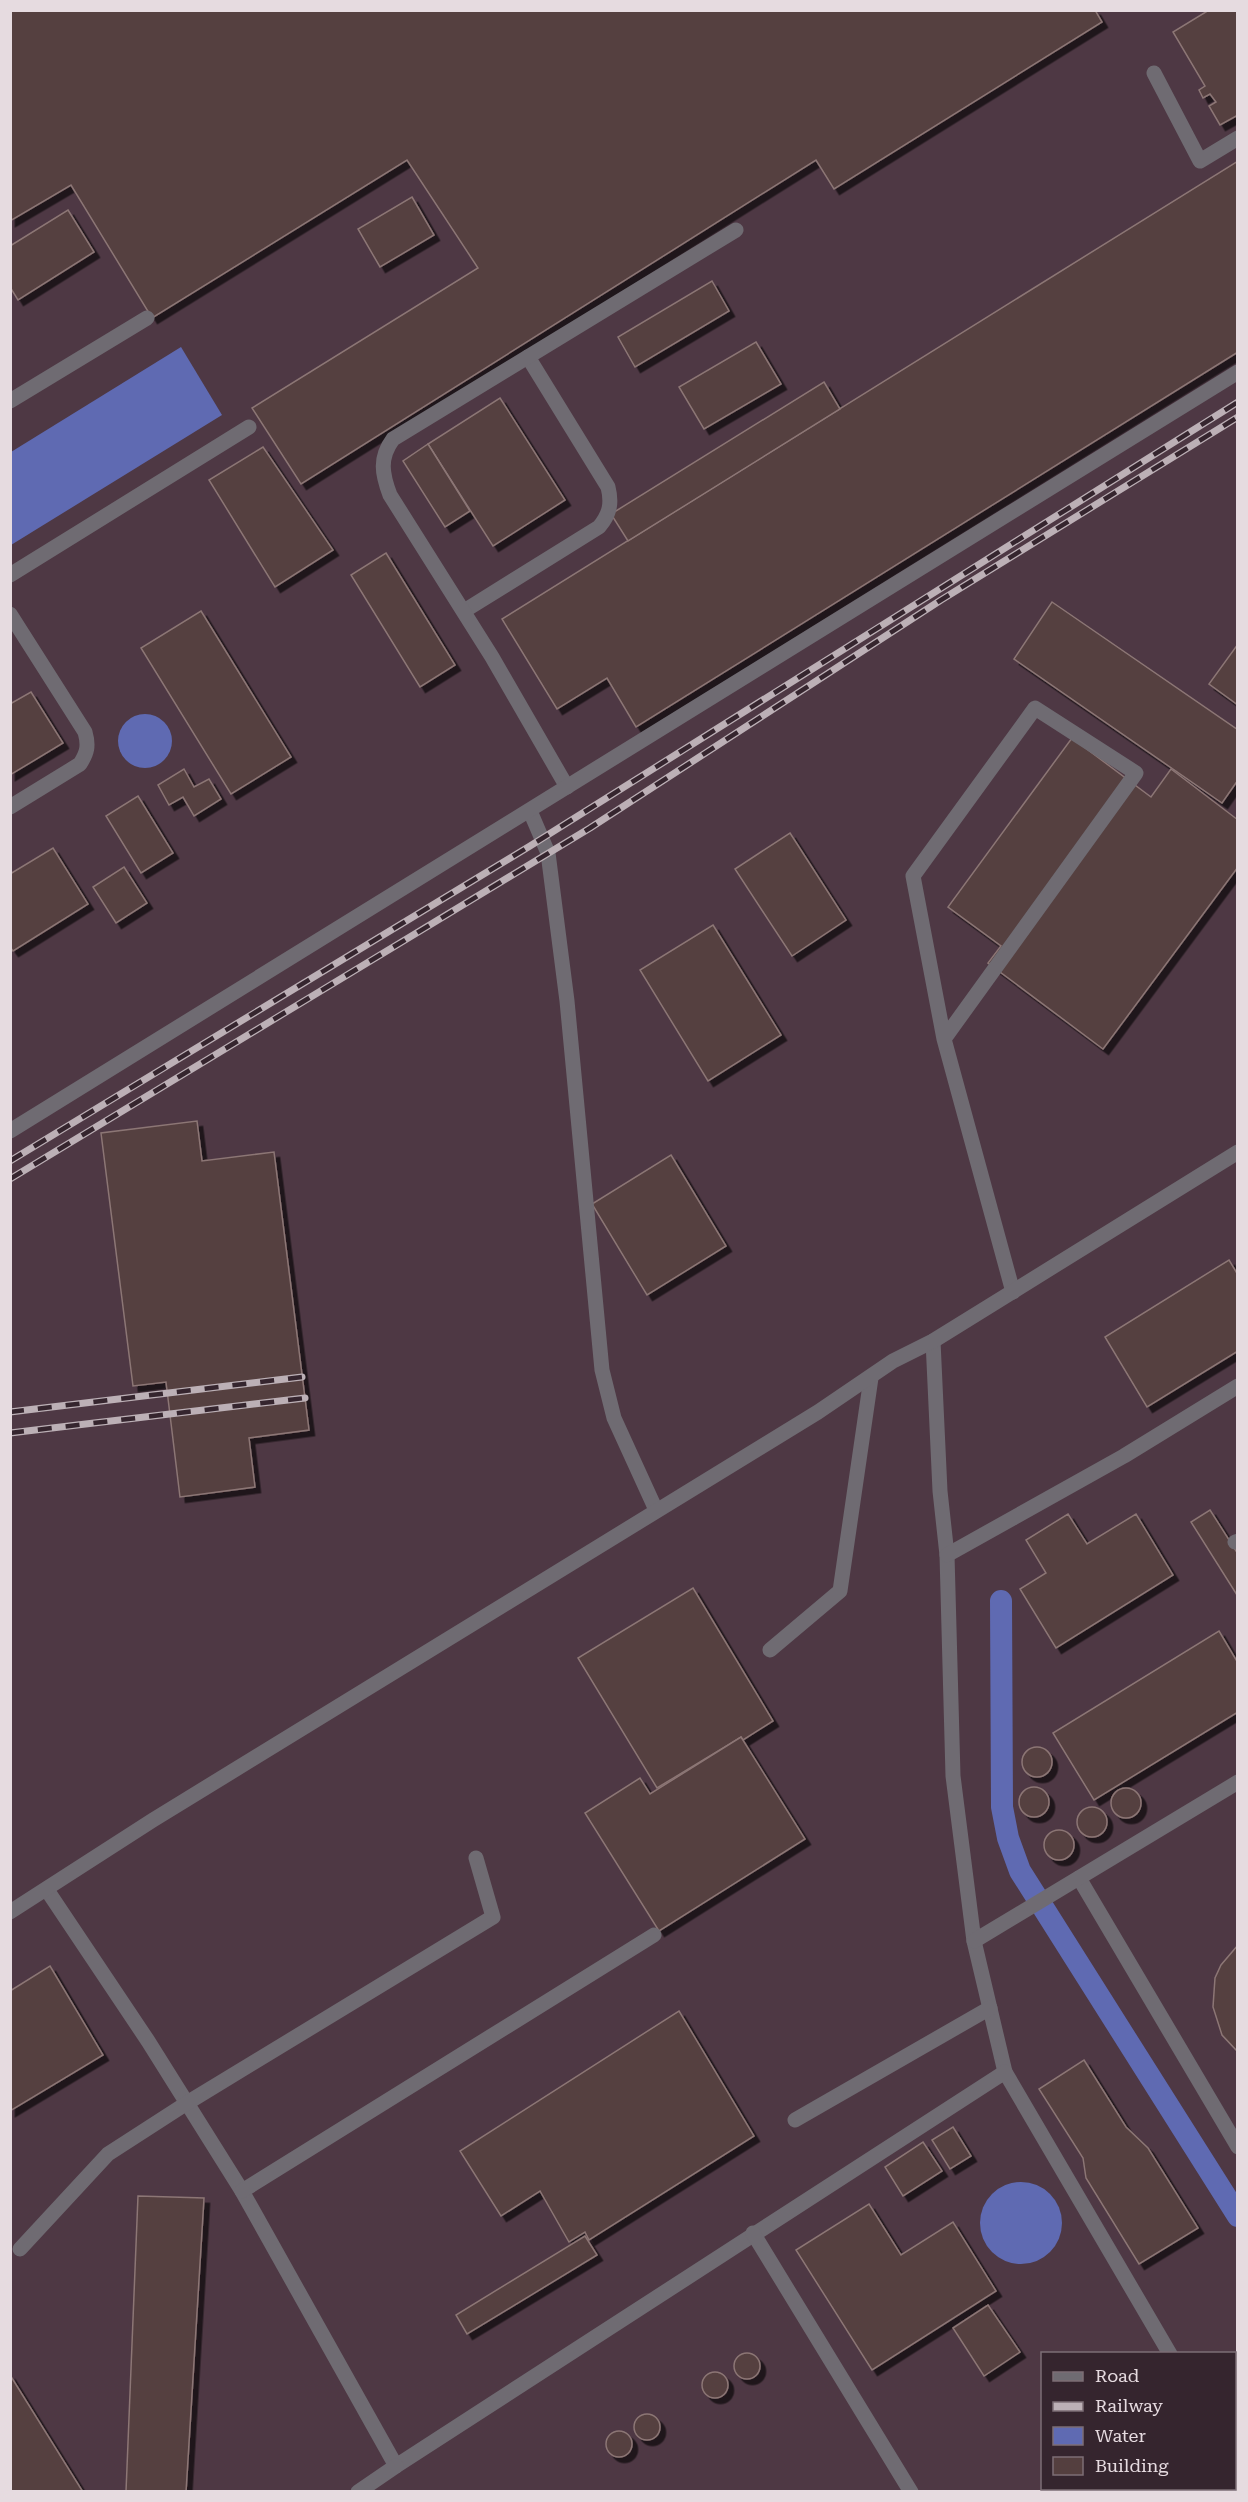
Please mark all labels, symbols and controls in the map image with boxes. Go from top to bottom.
legend [1041,2352,1236,2490]
text: Road [1095,2365,1140,2386]
text: Railway [1095,2395,1163,2416]
text: Water [1095,2425,1146,2446]
text: Building [1095,2455,1169,2476]

